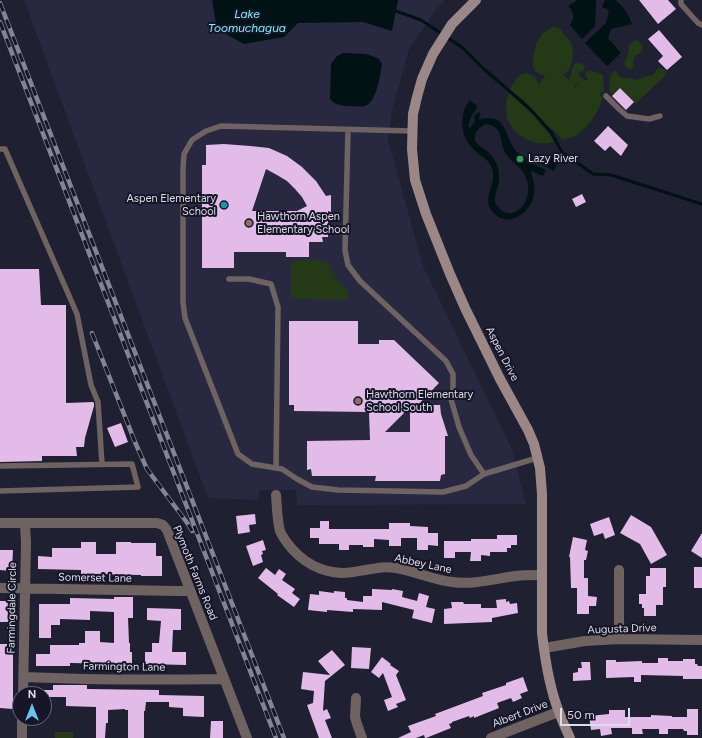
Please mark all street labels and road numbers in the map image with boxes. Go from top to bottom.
street label: Aspen Drive [483,325,521,383]
street label: Plymoth Farms Road [170,524,220,622]
street label: Abbey Lane [393,551,453,577]
street label: Farmingdale Circle [5,562,19,654]
street label: Somerset Lane [58,571,132,585]
street label: Augusta Drive [587,621,657,637]
street label: Farmington Lane [83,660,165,674]
street label: Albert Drive [490,697,550,731]

